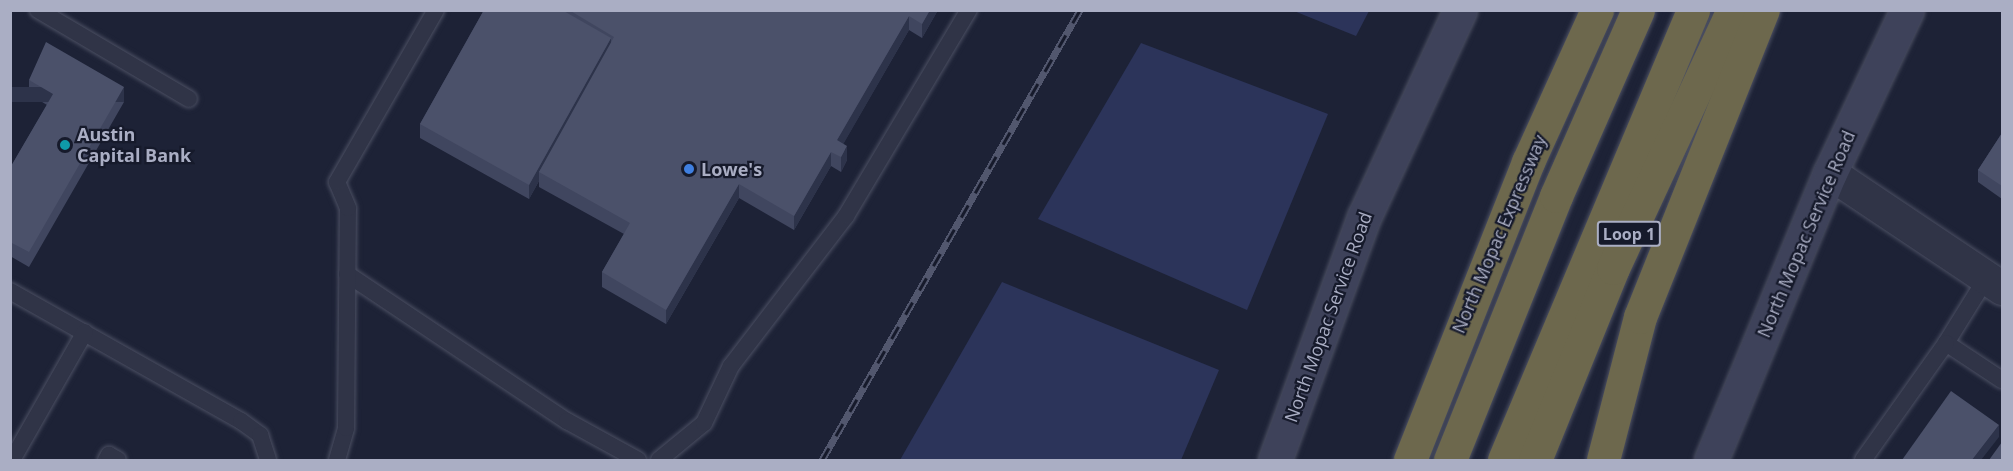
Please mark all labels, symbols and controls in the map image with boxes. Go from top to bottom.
place label: Austin Capital Bank [77,124,191,166]
street label: North Mopac Service Road [1753,127,1859,341]
street label: North Mopac Expressway [1447,132,1551,336]
marker: Austin Capital Bank [58,138,72,152]
place label: Lowe's [701,158,762,180]
marker: Lowe's [682,162,696,176]
street label: North Mopac Service Road [1280,209,1376,425]
road number: Loop 1 [1596,221,1662,247]

